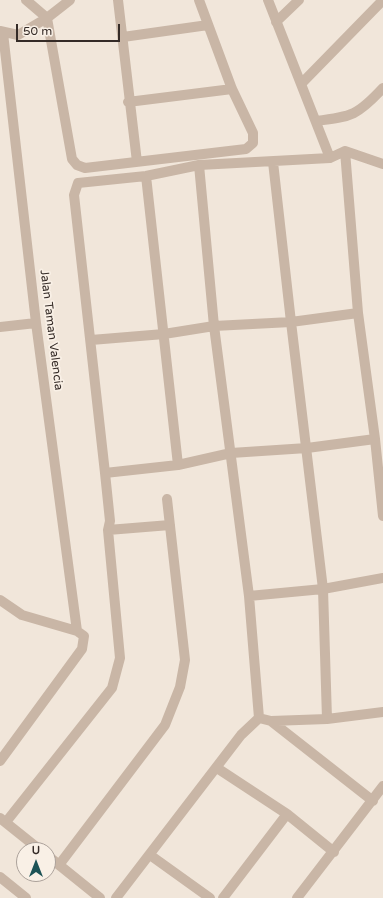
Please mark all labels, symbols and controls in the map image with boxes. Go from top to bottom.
scale bar [18,16,122,42]
text: 50 m [23,24,52,38]
street label: Jalan Taman Valencia [36,269,66,391]
north arrow [16,842,56,882]
text: U [32,844,40,857]

